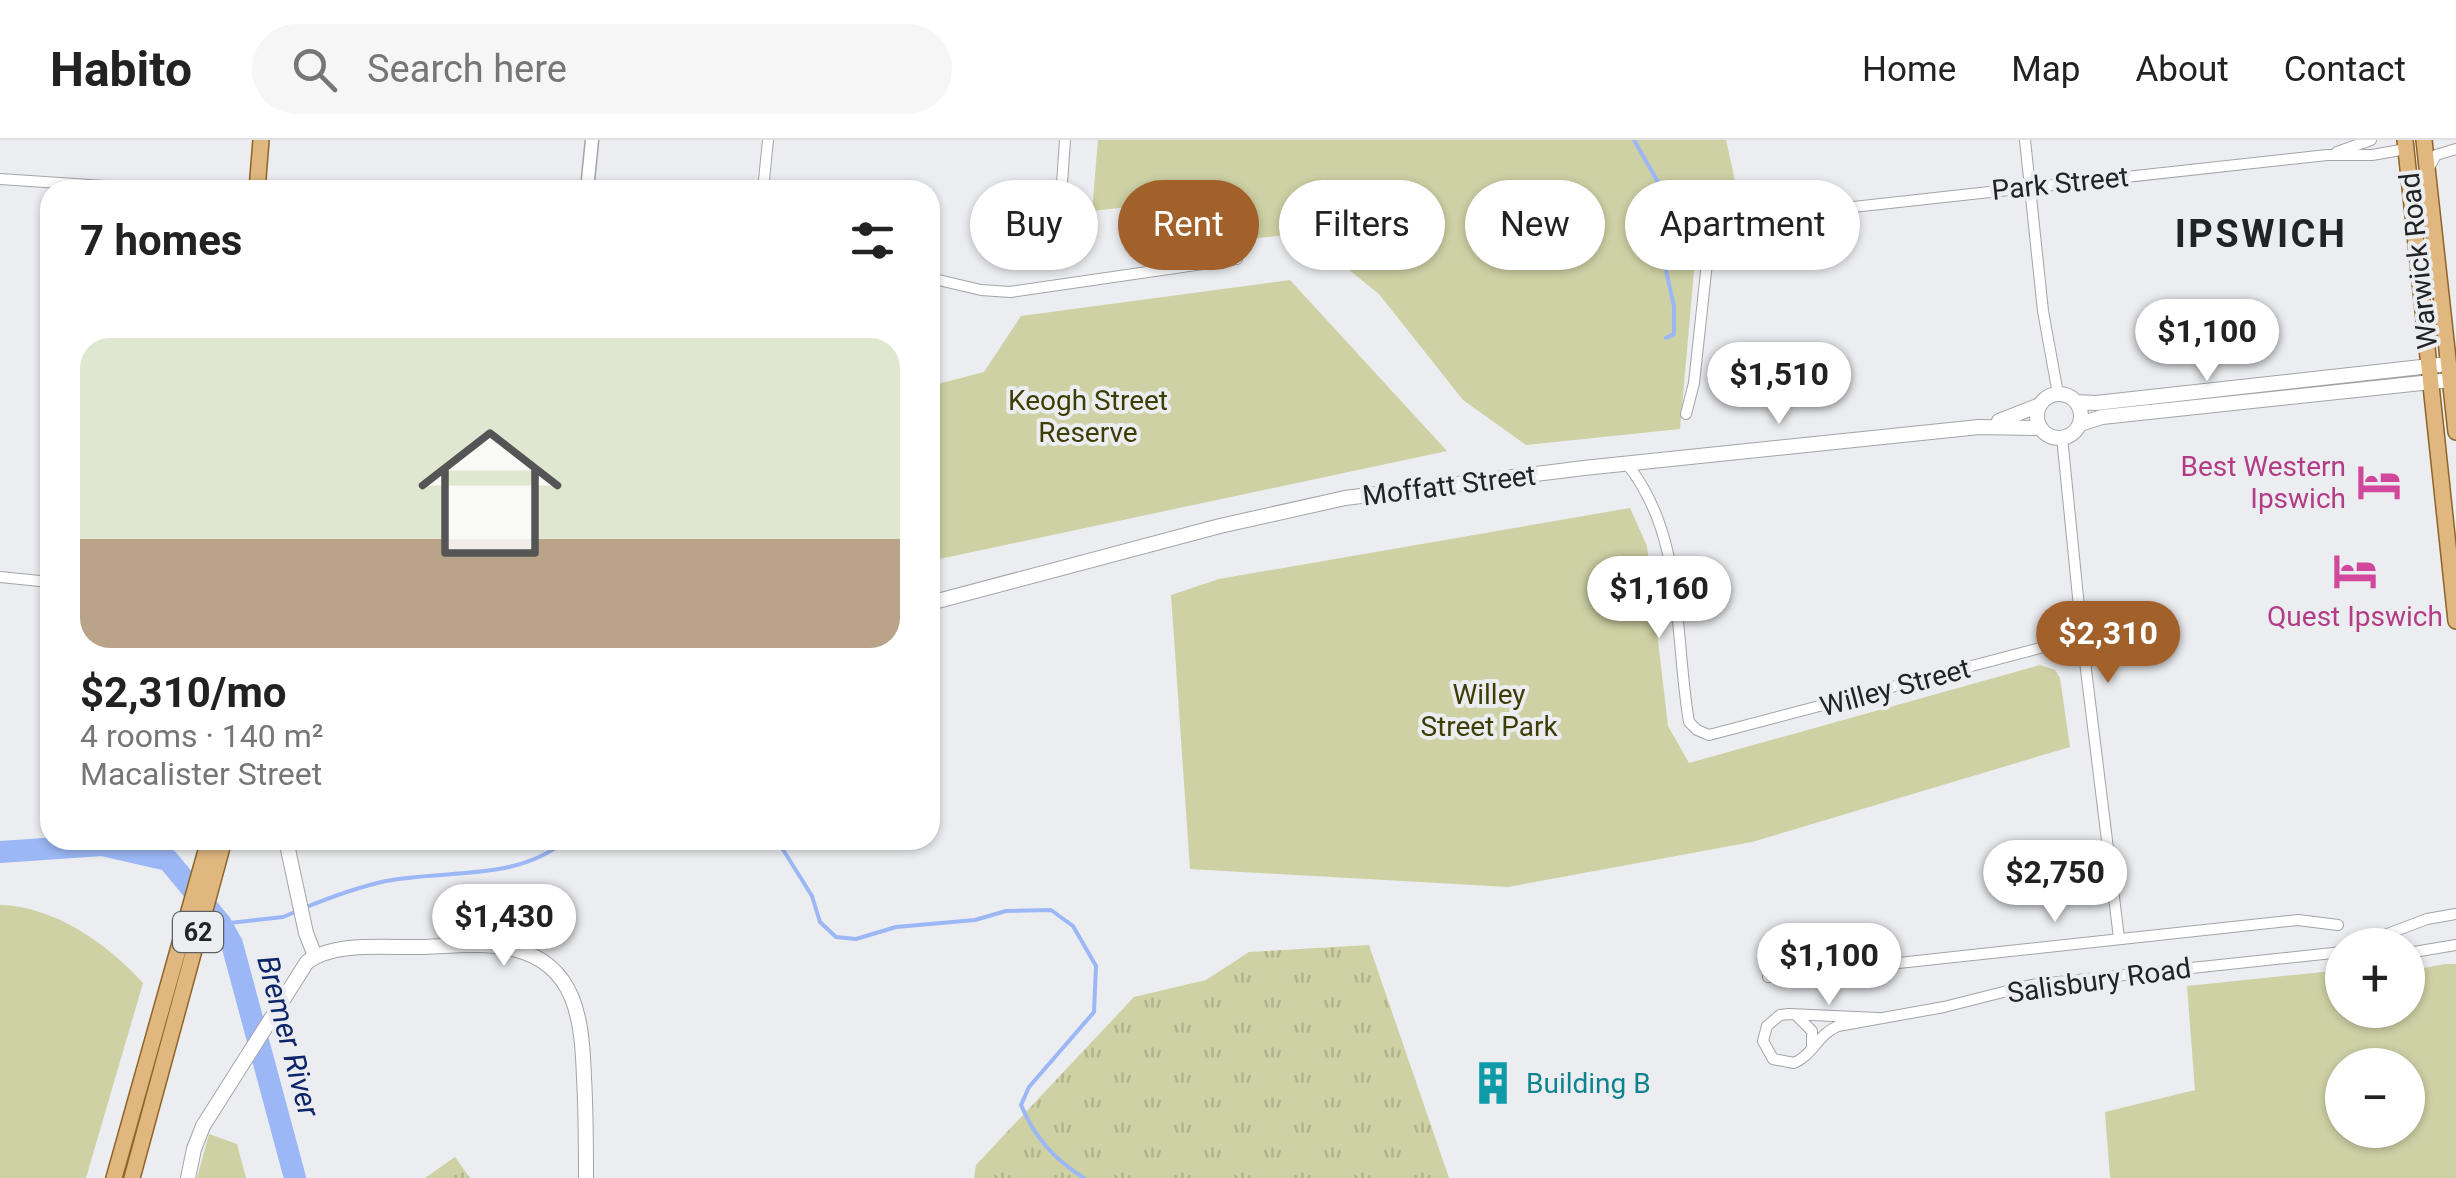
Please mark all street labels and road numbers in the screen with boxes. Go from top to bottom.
street label: Park Street [1990,160,2130,207]
street label: Warwick Road [2393,171,2444,351]
street label: Moffatt Street [1361,459,1538,512]
street label: Willey Street [1816,652,1974,723]
road number: 62 [173,912,223,952]
street label: Salisbury Road [2005,951,2193,1010]

